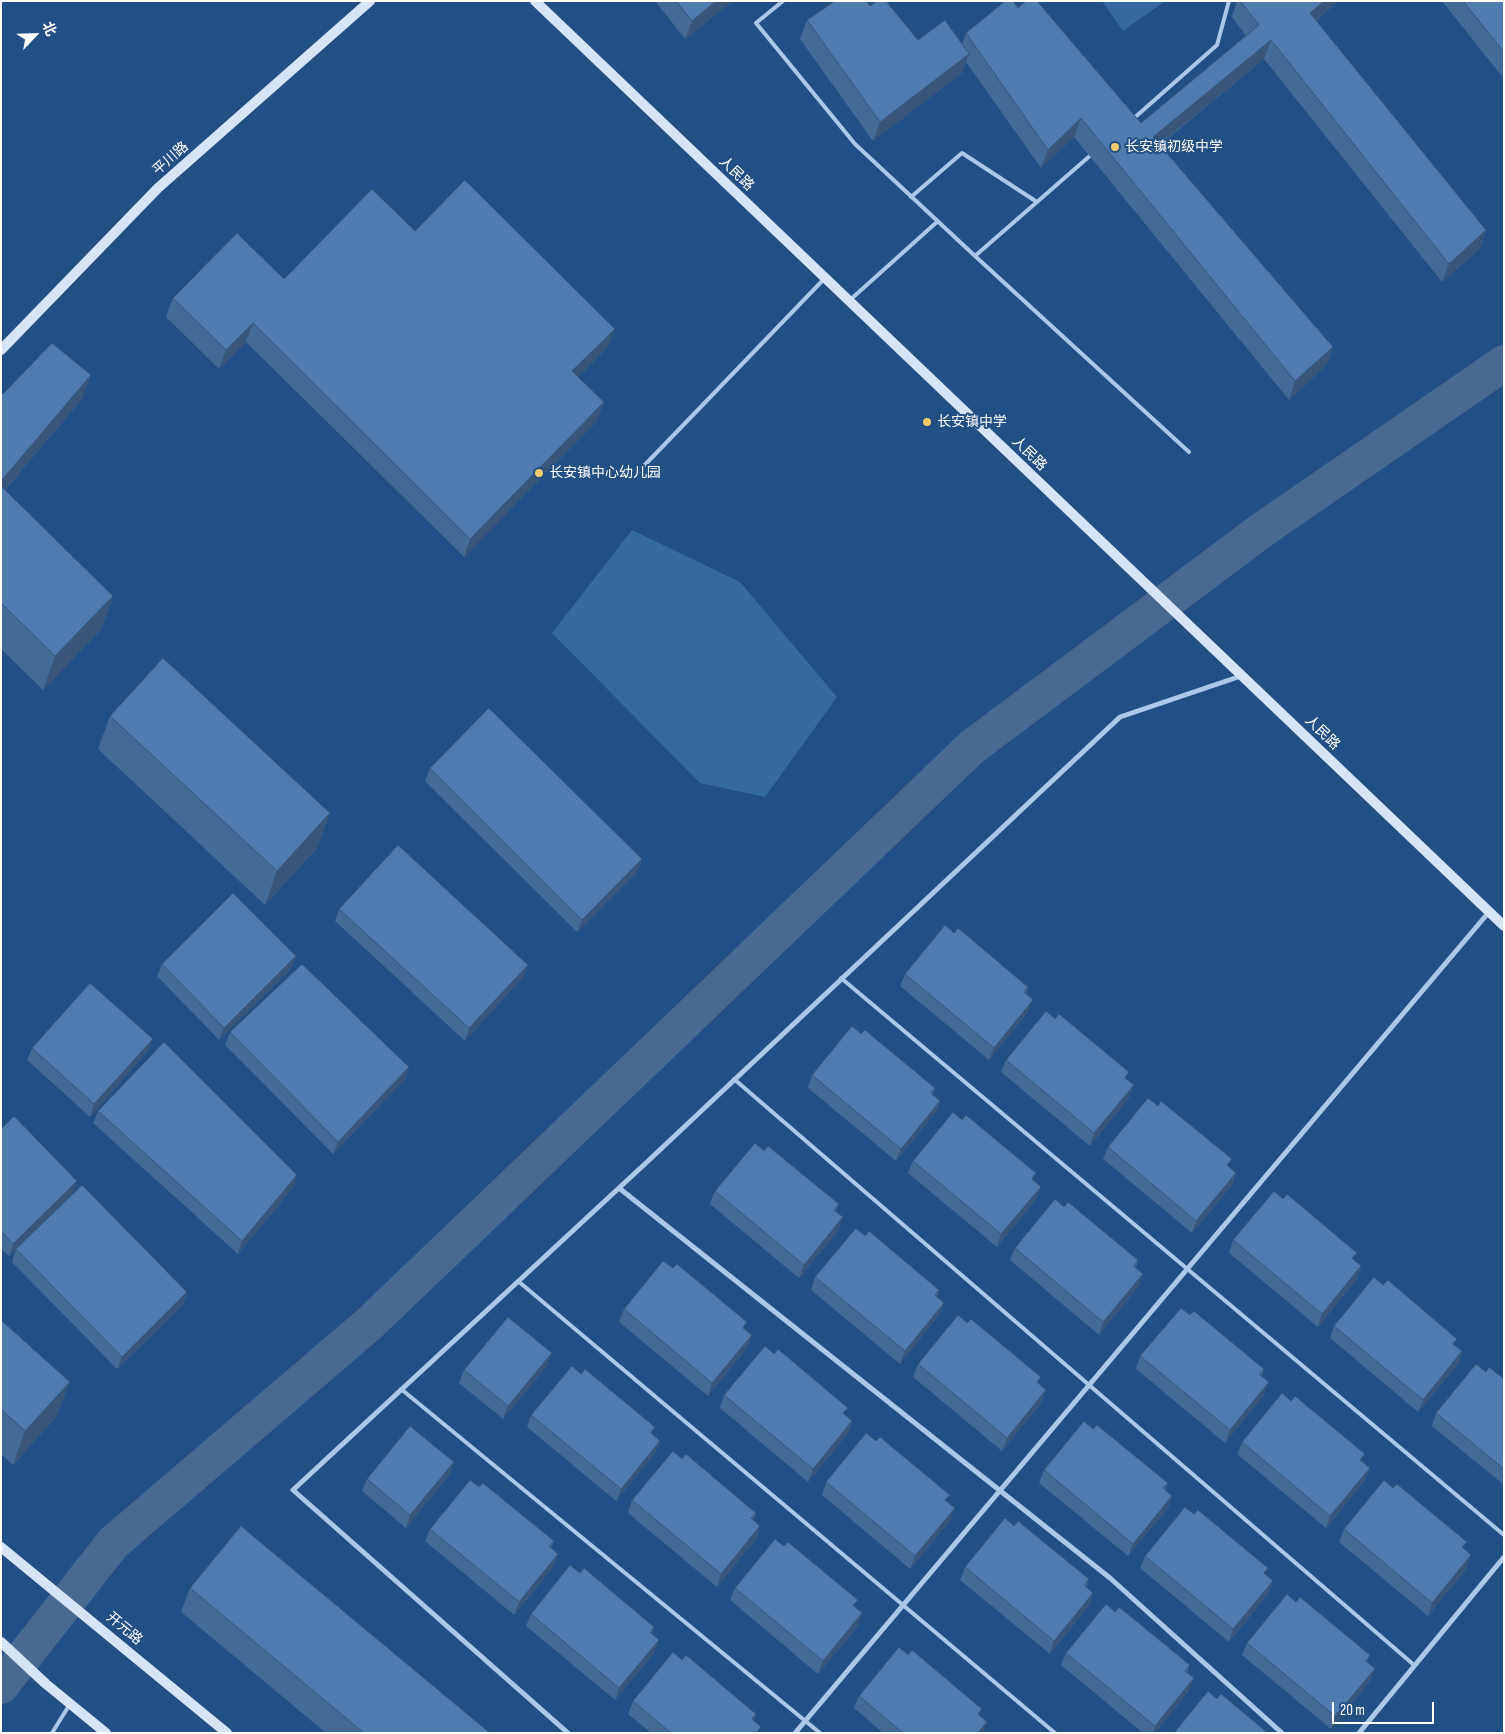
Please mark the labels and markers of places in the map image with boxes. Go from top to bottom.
place label: 长安镇初级中学 [1125,139,1223,155]
marker: 长安镇初级中学 [1109,141,1121,153]
place label: 长安镇中学 [937,414,1007,430]
marker: 长安镇中学 [921,416,933,428]
place label: 长安镇中心幼儿园 [549,465,661,481]
marker: 长安镇中心幼儿园 [533,467,545,479]

